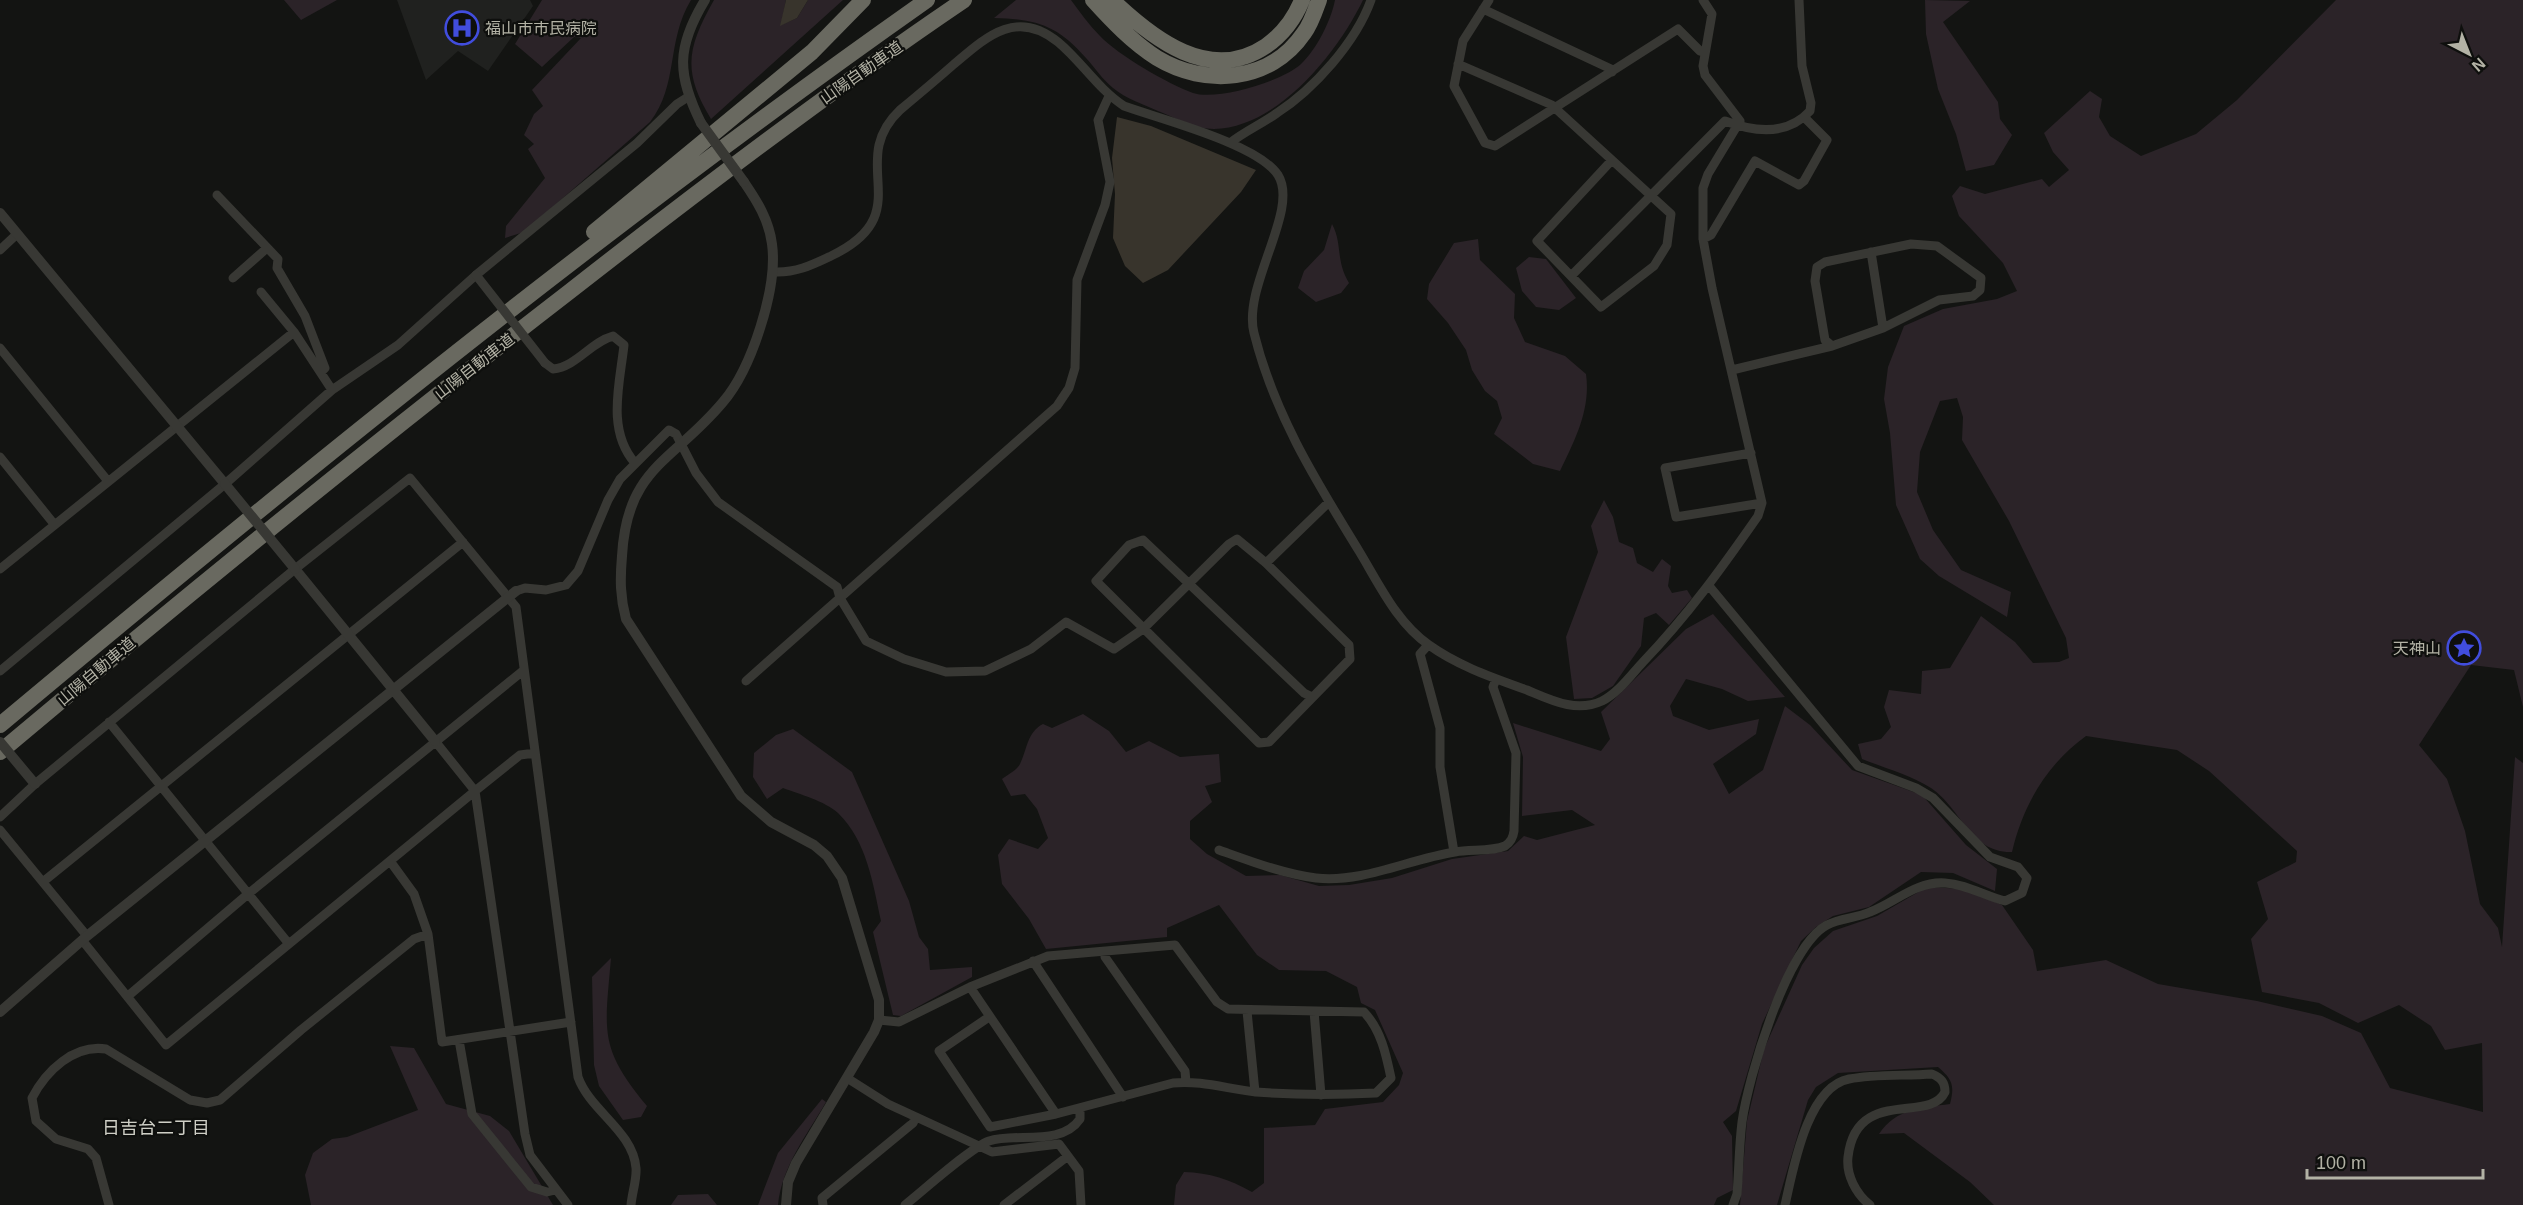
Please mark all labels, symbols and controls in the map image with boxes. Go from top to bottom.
hospital icon: 福山市市民病院 [444,10,480,46]
place label: 福山市市民病院 [485,20,597,37]
north arrow [2439,24,2499,84]
street label: 山陽自動車道 [817,38,905,107]
text: N [2469,55,2489,75]
street label: 山陽自動車道 [431,330,517,403]
place icon: 天神山 [2446,630,2482,666]
street label: 山陽自動車道 [54,634,139,709]
place label: 天神山 [2393,640,2441,657]
district label: 日吉台二丁目 [102,1118,210,1138]
scale bar [2307,1142,2482,1180]
text: 100 m [2316,1153,2366,1173]

